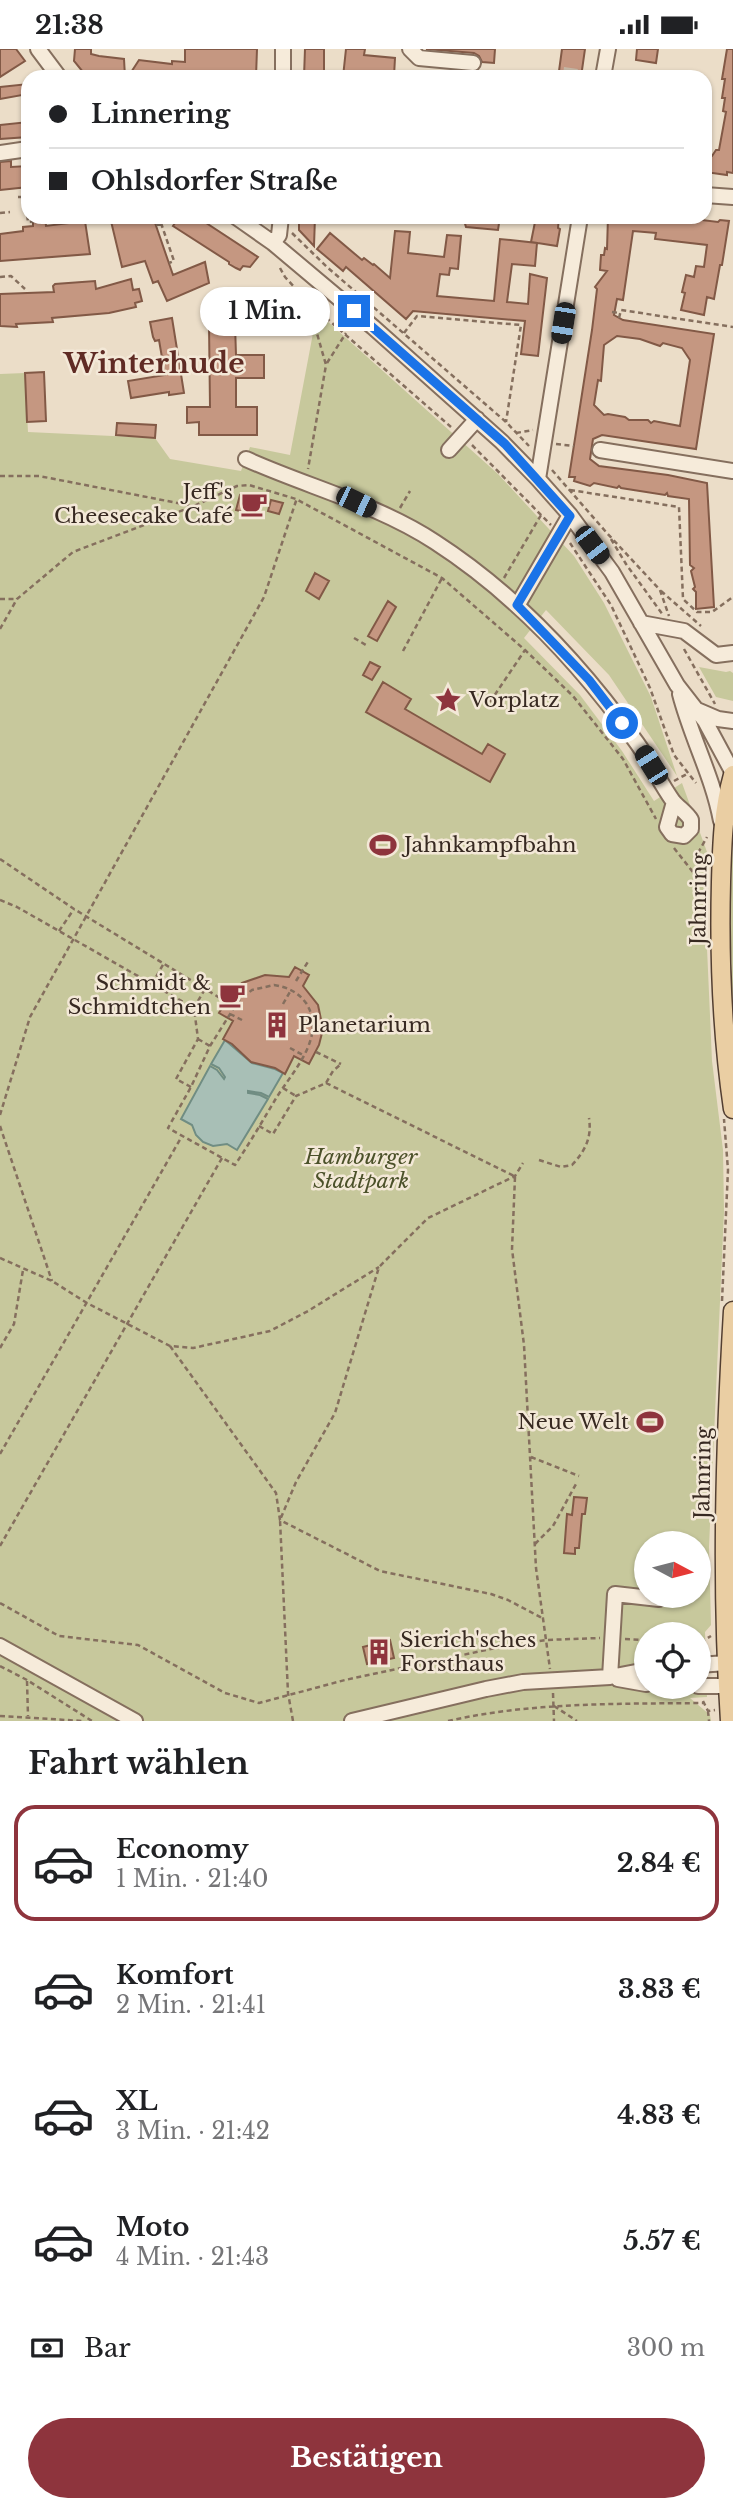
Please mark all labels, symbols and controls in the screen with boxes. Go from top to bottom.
text: 21:38 [35,9,104,41]
text: Linnering [91,98,230,130]
text: Ohlsdorfer Straße [91,165,338,197]
callout: 1 Min. [200,287,330,335]
route end [338,295,370,327]
text: 1 Min. [228,297,302,325]
car [550,301,577,345]
district label: Winterhude [62,346,245,381]
place label: Jeff's Cheesecake Café [54,479,233,529]
car [333,483,380,521]
cafe icon: Jeff's Cheesecake Café [239,489,269,519]
car [571,522,614,568]
place icon: Vorplatz [433,685,463,715]
place label: Vorplatz [468,687,560,713]
route start [606,707,638,739]
car [631,742,672,788]
sports icon: Jahnkampfbahn [368,830,398,860]
place label: Jahnkampfbahn [401,832,576,858]
street label: Jahnring [685,852,713,948]
place label: Schmidt & Schmidtchen [68,970,211,1020]
cafe icon: Schmidt & Schmidtchen [217,980,247,1010]
building icon: Planetarium [262,1010,292,1040]
place label: Planetarium [298,1012,431,1038]
park label: Hamburger Stadtpark [304,1144,419,1194]
sports icon: Neue Welt [635,1407,665,1437]
place label: Neue Welt [517,1409,629,1435]
street label: Jahnring [689,1426,717,1522]
north arrow [634,1531,710,1608]
map controls [634,1531,711,1699]
button: locate [634,1622,711,1699]
place label: Sierich'sches Forsthaus [400,1627,536,1677]
building icon: Sierich'sches Forsthaus [364,1637,394,1667]
text: Fahrt wählen [28,1743,249,1783]
icon: car [32,1832,95,1895]
text: Economy [116,1833,249,1865]
text: 2.84 € [617,1847,701,1879]
text: 1 Min. · 21:40 [116,1865,268,1893]
icon: car [32,1958,95,2021]
text: Komfort [116,1959,234,1991]
text: 3.83 € [618,1973,701,2005]
text: 2 Min. · 21:41 [116,1991,266,2019]
icon: car [32,2084,95,2147]
text: XL [116,2085,158,2117]
text: 4.83 € [617,2099,701,2131]
text: 3 Min. · 21:42 [116,2117,270,2145]
icon: car [32,2210,95,2273]
text: Moto [116,2211,189,2243]
text: 5.57 € [623,2225,701,2257]
text: 4 Min. · 21:43 [116,2243,269,2271]
icon: cash [28,2329,66,2367]
text: Bar [84,2332,131,2364]
text: 300 m [627,2334,705,2362]
button: Bestätigen [28,2418,705,2498]

